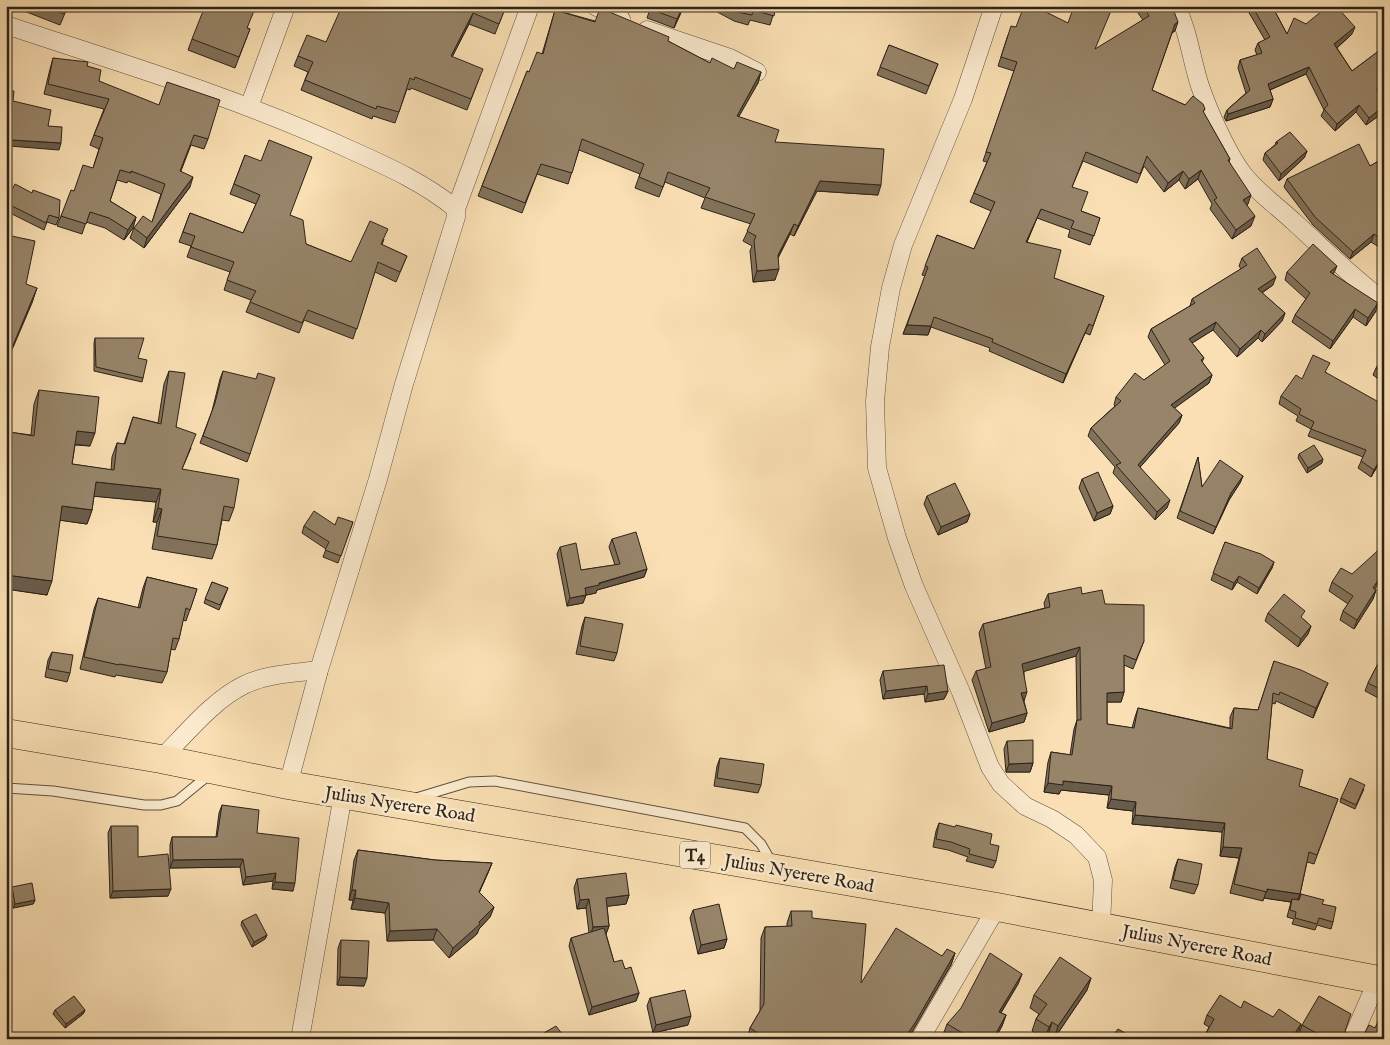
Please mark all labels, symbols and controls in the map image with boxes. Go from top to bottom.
street label: Julius Nyerere Road [321,782,477,829]
road number: T4 [680,842,710,868]
street label: Julius Nyerere Road [720,850,876,899]
street label: Julius Nyerere Road [1118,920,1274,972]

